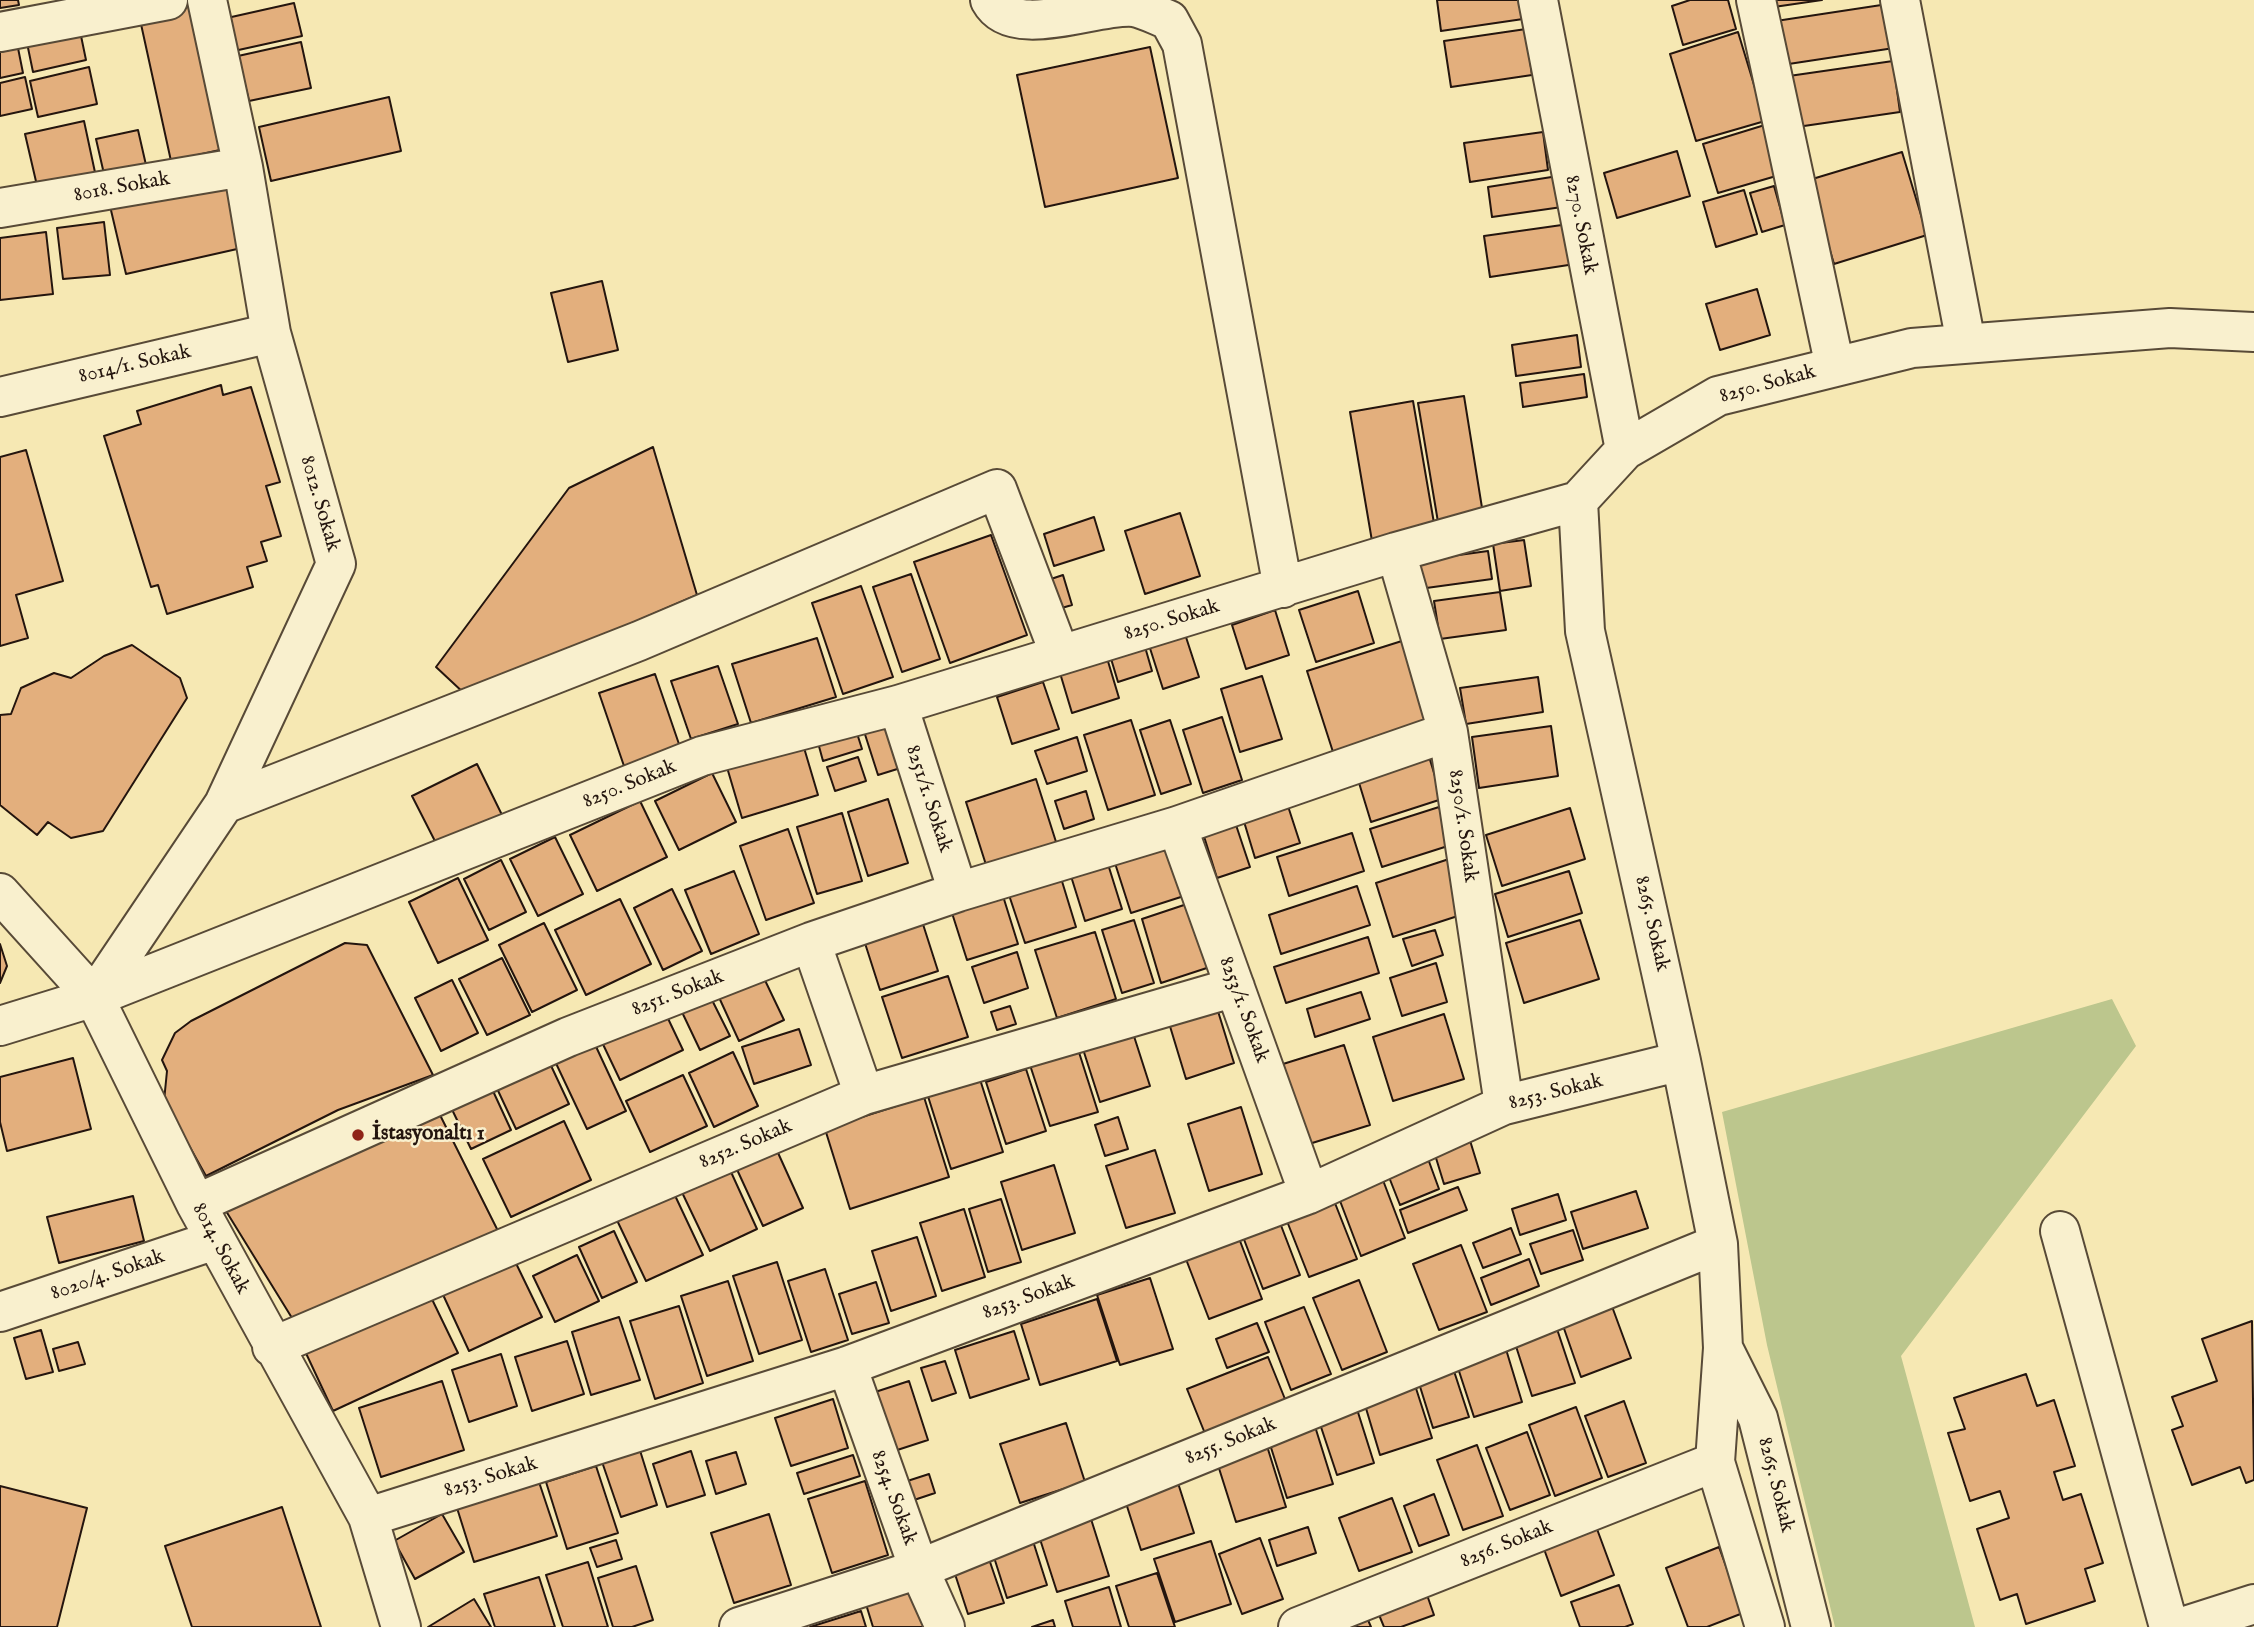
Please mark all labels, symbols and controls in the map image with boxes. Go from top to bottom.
street label: 8018. Sokak [72,167,172,209]
street label: 8270. Sokak [1558,173,1602,277]
street label: 8014/1. Sokak [77,340,193,390]
street label: 8250. Sokak [1717,360,1819,410]
street label: 8012. Sokak [293,453,345,555]
street label: 8250. Sokak [1121,595,1223,647]
street label: 8251/1. Sokak [899,742,957,856]
street label: 8250. Sokak [580,755,680,815]
street label: 8250/1. Sokak [1442,768,1482,884]
street label: 8265. Sokak [1628,874,1674,974]
street label: 8253/1. Sokak [1212,953,1274,1067]
street label: 8251. Sokak [629,965,727,1023]
street label: 8253. Sokak [1506,1069,1606,1117]
street label: 8252. Sokak [696,1114,796,1176]
place label: İstasyonaltı 1 [372,1122,485,1148]
marker: İstasyonaltı 1 [350,1127,366,1143]
street label: 8014. Sokak [185,1199,255,1299]
street label: 8020/4. Sokak [48,1245,168,1307]
street label: 8253. Sokak [980,1270,1078,1326]
street label: 8255. Sokak [1182,1412,1280,1472]
street label: 8265. Sokak [1751,1435,1799,1535]
street label: 8254. Sokak [864,1447,922,1549]
street label: 8253. Sokak [441,1452,541,1504]
street label: 8256. Sokak [1457,1515,1557,1575]

